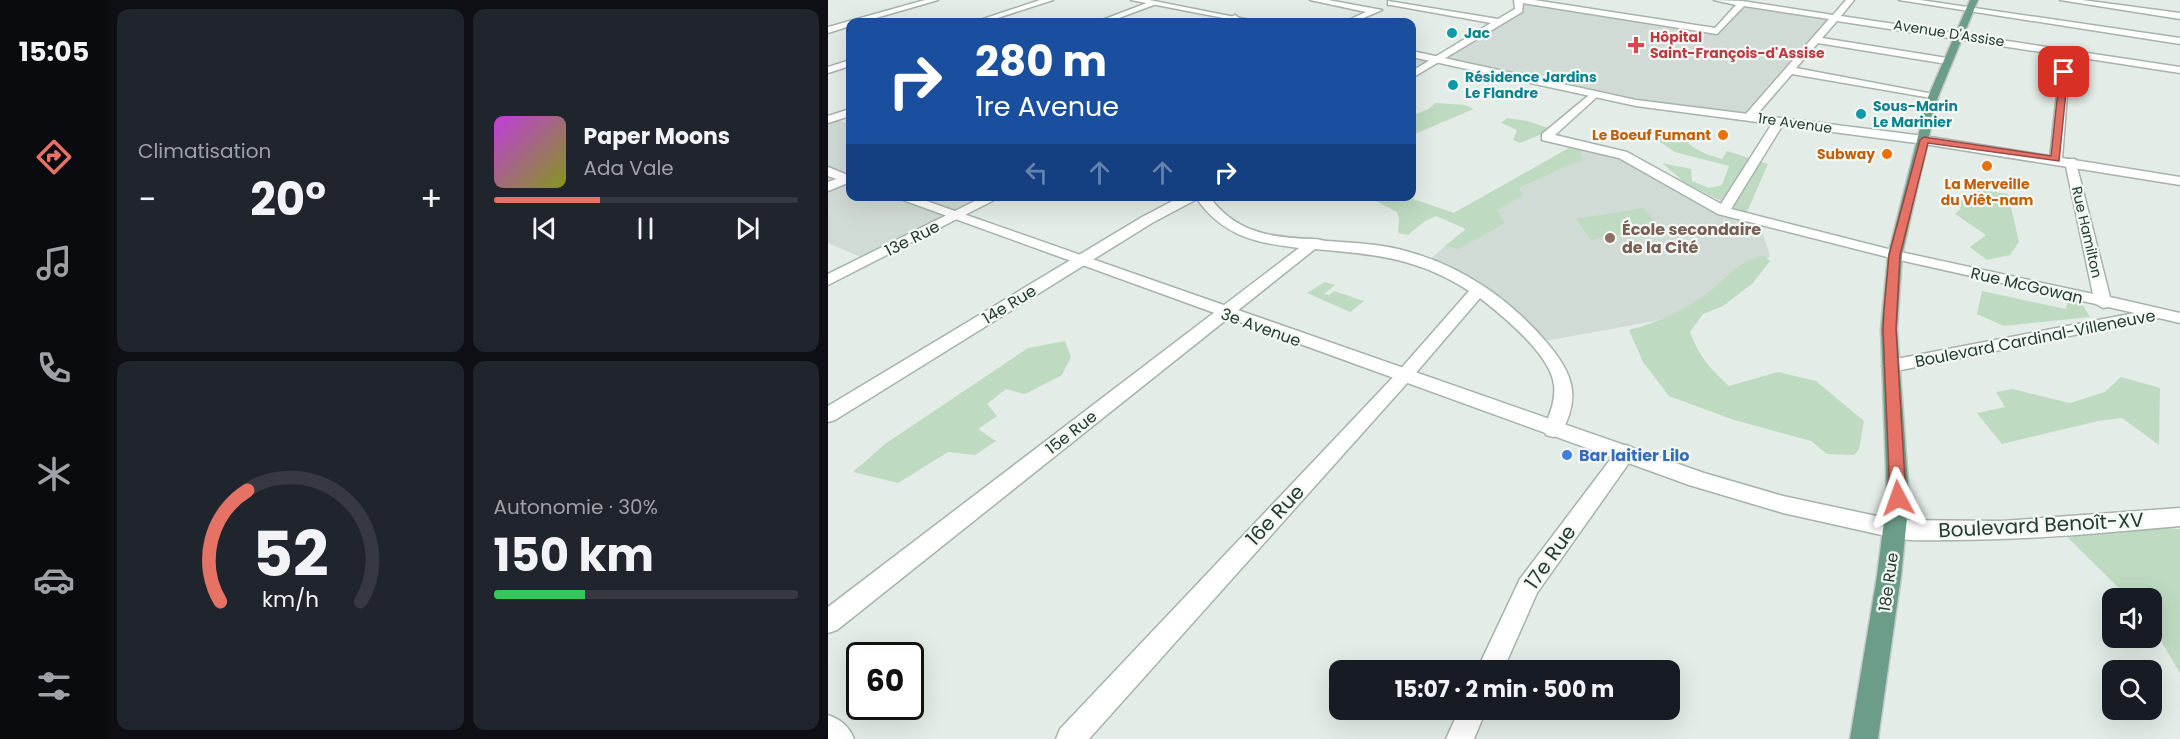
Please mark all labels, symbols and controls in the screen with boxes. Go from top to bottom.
street label: Avenue D'Assise [1892,14,2006,52]
place label: Jac [1464,23,1491,43]
marker: Jac [1445,26,1459,40]
place label: Hôpital Saint-François-d'Assise [1650,27,1825,63]
text: 280 m [975,32,1107,91]
text: 15:05 [19,33,89,70]
marker: Hôpital Saint-François-d'Assise [1627,36,1645,54]
icon: right [876,42,954,120]
pin [2038,46,2089,97]
icon: arrive [2047,55,2080,88]
place label: Résidence Jardins Le Flandre [1465,67,1597,103]
marker: Résidence Jardins Le Flandre [1446,78,1460,92]
text: 1re Avenue [975,88,1119,125]
place label: Sous-Marin Le Marinier [1873,96,1958,132]
marker: Sous-Marin Le Marinier [1854,107,1868,121]
street label: 1re Avenue [1757,108,1834,138]
text: Paper Moons [584,121,730,152]
place label: Le Boeuf Fumant [1592,125,1711,145]
marker: Le Boeuf Fumant [1716,128,1730,142]
icon: directions [33,136,75,178]
text: Climatisation [138,137,271,165]
place label: Subway [1817,144,1875,164]
marker: Subway [1880,147,1894,161]
text: Ada Vale [584,154,674,182]
icon: left [1020,156,1053,189]
icon: ahead [1083,156,1116,189]
icon: ahead [1146,156,1179,189]
icon: right [1209,156,1242,189]
marker: La Merveille du Viêt-nam [1980,159,1994,173]
text: 20° [250,168,326,231]
place label: La Merveille du Viêt-nam [1941,174,2033,210]
text: − [138,176,156,223]
text: + [420,176,442,223]
street label: Rue Hamilton [2067,184,2107,280]
icon: previous [528,212,561,245]
icon: pause [629,212,662,245]
icon: next [731,212,764,245]
street label: 13e Rue [881,215,944,262]
place label: École secondaire de la Cité [1622,218,1761,259]
marker: École secondaire de la Cité [1603,231,1617,245]
icon: music [33,242,75,284]
street label: Rue McGowan [1969,261,2085,310]
street label: 14e Rue [978,279,1041,330]
street label: 3e Avenue [1218,302,1304,353]
street label: Boulevard Cardinal-Villeneuve [1913,304,2157,373]
icon: phone [33,347,75,389]
street label: 15e Rue [1041,405,1102,460]
place label: Bar laitier Lilo [1579,444,1690,467]
marker: Bar laitier Lilo [1560,448,1574,462]
icon: climate [33,453,75,495]
position arrow [1866,466,1930,530]
street label: 16e Rue [1239,478,1311,552]
text: Autonomie · 30% [494,493,658,521]
street label: Boulevard Benoît-XV [1938,506,2145,544]
text: 52 [252,510,328,598]
street label: 17e Rue [1518,519,1582,595]
text: 150 km [494,524,654,587]
street label: 18e Rue [1873,551,1904,613]
icon: car [33,559,75,601]
text: km/h [262,585,319,616]
map controls [2102,588,2162,720]
button: sound [2102,588,2162,648]
speed limit sign: 60 [846,642,924,720]
button: search [2102,660,2162,720]
icon: filters [33,665,75,707]
text: 15:07 · 2 min · 500 m [1395,674,1614,705]

